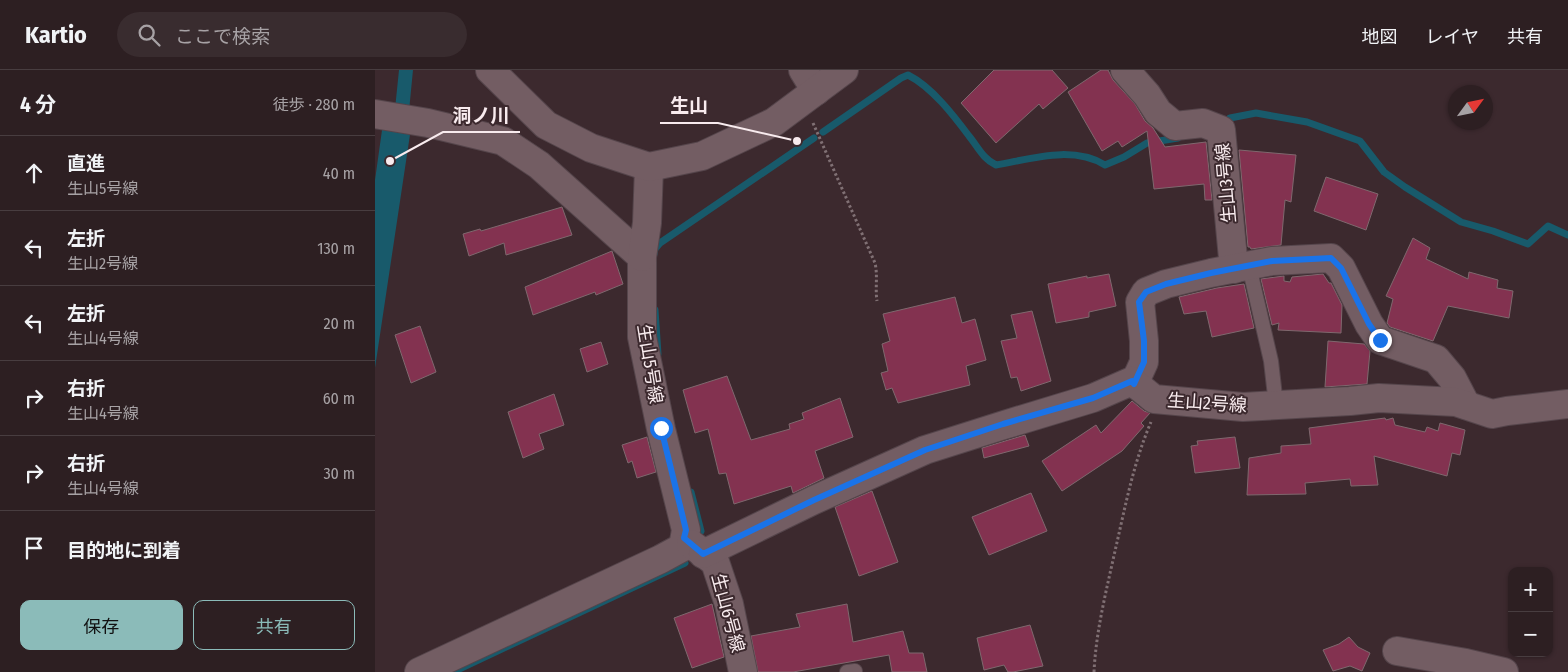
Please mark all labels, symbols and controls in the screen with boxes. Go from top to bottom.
search box [117,12,467,57]
text: Kartio [25,21,87,49]
icon: search [135,21,163,49]
text: ここで検索 [175,25,270,48]
text: 地図 [1362,26,1398,48]
text: レイヤ [1426,26,1479,48]
text: 共有 [1507,26,1543,48]
north arrow [1448,85,1493,130]
callout: 生山 [660,89,718,123]
text: 4 分 [20,92,56,118]
text: 生山 [670,94,708,117]
text: 徒歩 · 280 m [273,95,355,114]
callout: 洞ノ川 [443,98,520,132]
text: 洞ノ川 [452,104,510,127]
street label: 生山3号線 [1212,142,1240,224]
text: 直進 [67,152,105,175]
icon: ahead [20,159,48,187]
text: 40 m [323,164,355,183]
text: 生山5号線 [67,179,138,198]
text: 左折 [67,227,105,250]
icon: left [20,234,48,262]
text: 130 m [317,239,355,258]
text: 生山2号線 [67,254,138,273]
text: 左折 [67,302,105,325]
icon: left [20,309,48,337]
text: 20 m [324,314,355,333]
street label: 生山5号線 [633,323,667,405]
text: 生山4号線 [67,329,139,348]
route end [1369,329,1392,352]
text: 右折 [67,377,105,400]
icon: right [20,384,48,412]
text: 60 m [323,389,355,408]
street label: 生山2号線 [1166,389,1248,417]
text: 生山4号線 [67,404,139,423]
route start [650,417,673,440]
text: 右折 [67,452,105,475]
icon: right [20,459,48,487]
text: 30 m [323,464,355,483]
text: 生山4号線 [67,479,139,498]
icon: arrive [20,534,48,562]
text: 目的地に到着 [67,539,181,562]
map controls [1508,567,1553,657]
button: + [1508,567,1553,612]
street label: 生山6号線 [707,571,749,655]
button: 保存 [20,600,183,650]
button: 共有 [193,600,355,650]
button: − [1508,612,1553,657]

